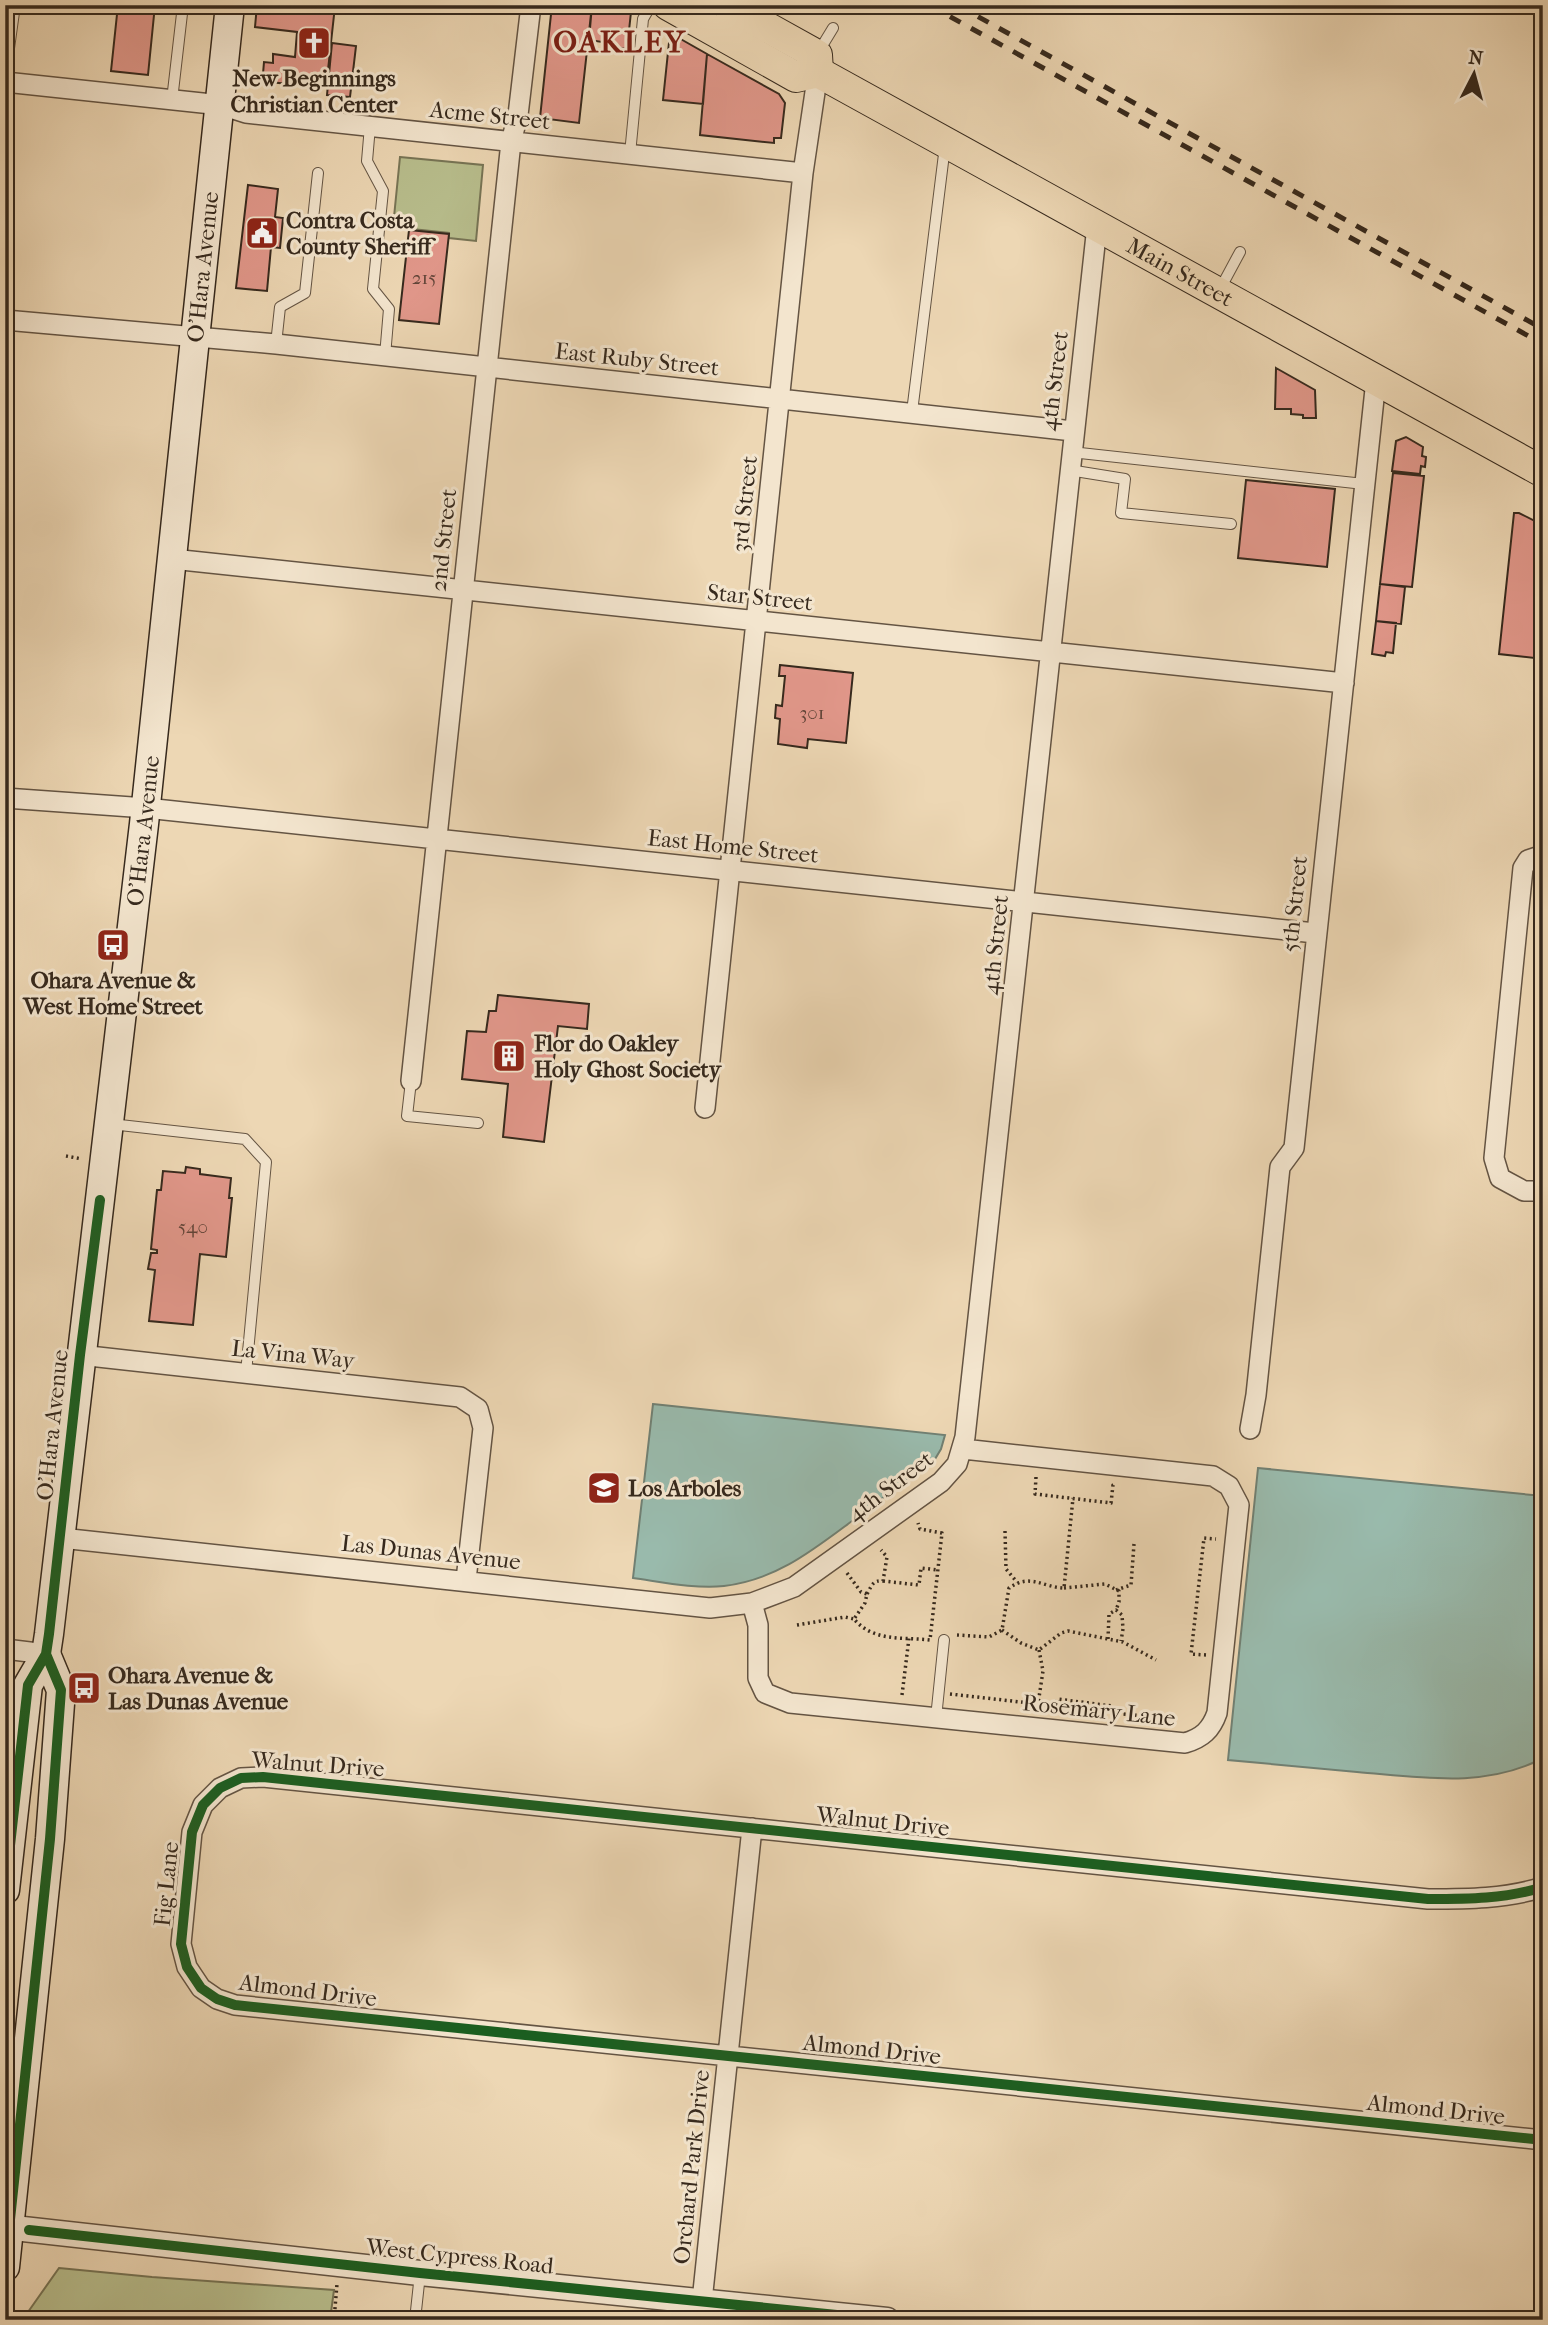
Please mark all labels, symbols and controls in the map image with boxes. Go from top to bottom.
church icon: New Beginnings Christian Center [295,24,333,62]
district label: OAKLEY [553,25,687,60]
north arrow [1440,38,1510,108]
text: N [1467,46,1485,70]
place label: New Beginnings Christian Center [231,65,399,118]
street label: Acme Street [427,96,552,135]
street label: O'Hara Avenue [182,190,224,344]
place label: Contra Costa County Sheriff [286,207,436,260]
public building icon: Contra Costa County Sheriff [243,214,281,252]
street label: Main Street [1122,232,1238,312]
house number: 215 [412,267,436,289]
street label: 4th Street [1035,330,1074,433]
street label: East Ruby Street [554,337,720,382]
street label: 3rd Street [726,454,763,554]
street label: 2nd Street [425,487,462,593]
street label: Star Street [706,579,814,616]
house number: 301 [800,702,824,724]
street label: O'Hara Avenue [121,754,165,908]
street label: East Home Street [646,824,820,869]
street label: 5th Street [1276,855,1313,954]
street label: 4th Street [977,894,1014,996]
bus stop icon: Ohara Avenue & West Home Street [94,926,132,964]
place label: Ohara Avenue & West Home Street [22,967,204,1020]
place label: Flor do Oakley Holy Ghost Society [533,1030,723,1083]
building icon: Flor do Oakley Holy Ghost Society [490,1037,528,1075]
house number: 540 [178,1216,208,1238]
street label: La Vina Way [230,1335,357,1374]
street label: O'Hara Avenue [31,1348,74,1502]
street label: 4th Street [842,1445,938,1527]
school or university icon: Los Arboles [585,1469,623,1507]
place label: Los Arboles [628,1475,742,1502]
street label: Las Dunas Avenue [340,1530,522,1575]
place label: Ohara Avenue & Las Dunas Avenue [108,1662,289,1715]
bus stop icon: Ohara Avenue & Las Dunas Avenue [65,1669,103,1707]
street label: Rosemary Lane [1021,1689,1177,1732]
street label: Walnut Drive [250,1746,385,1783]
street label: Walnut Drive [814,1801,951,1842]
street label: Fig Lane [149,1840,184,1928]
street label: Almond Drive [236,1969,378,2012]
street label: Almond Drive [801,2029,942,2070]
street label: Orchard Park Drive [668,2069,715,2266]
street label: Almond Drive [1365,2089,1506,2130]
street label: West Cypress Road [364,2233,555,2280]

